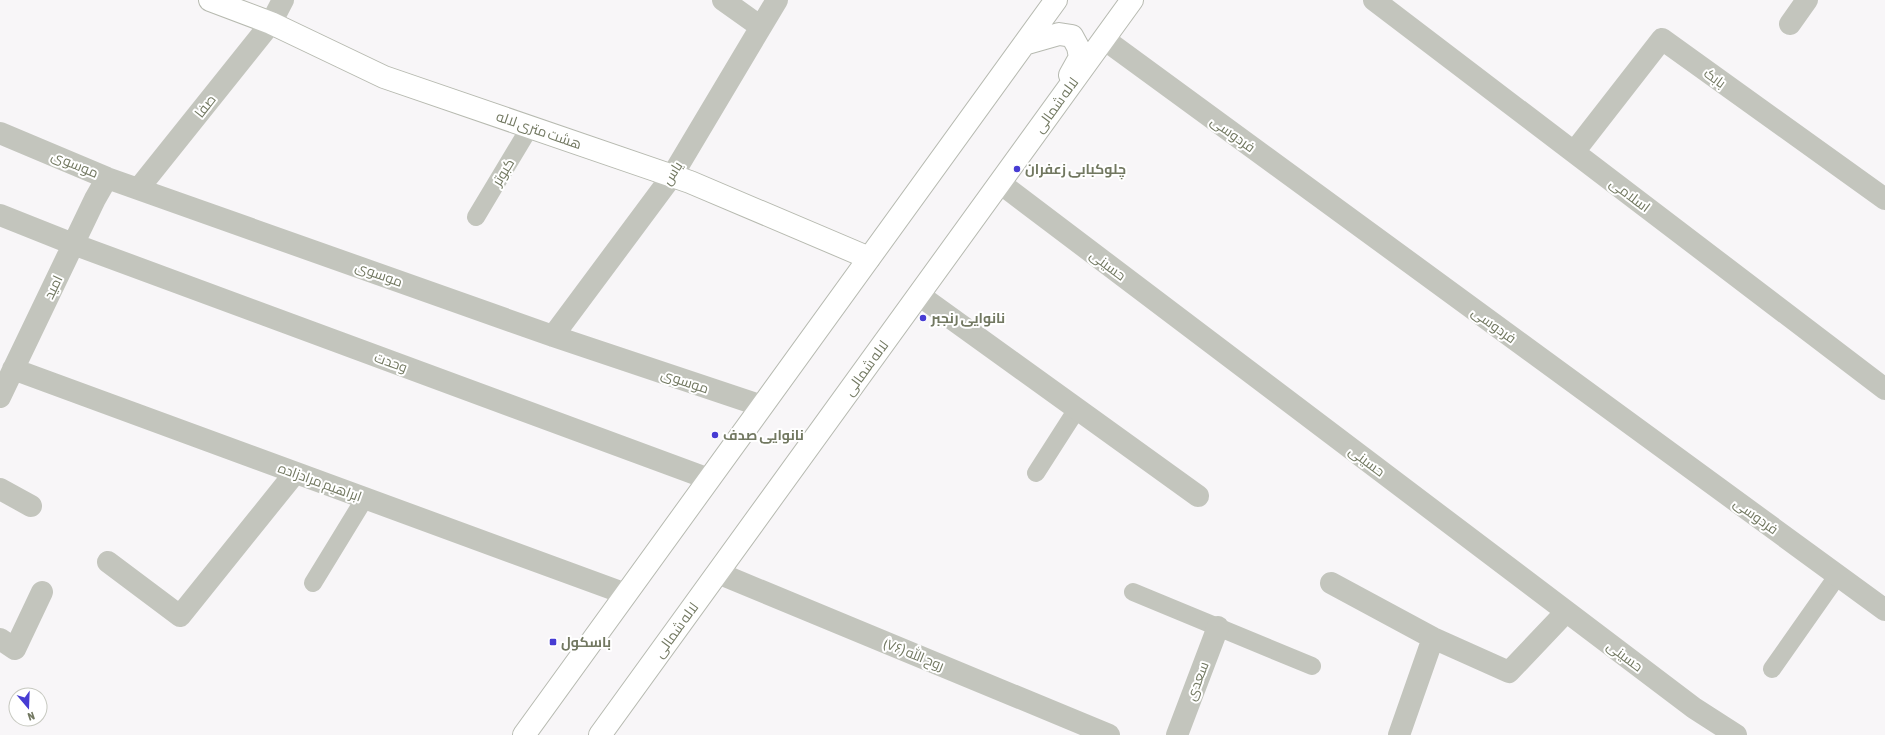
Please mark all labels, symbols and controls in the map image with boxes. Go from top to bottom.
street label: بابک [1701,65,1729,91]
street label: لاله شمالی [1031,74,1081,136]
street label: صفا [191,91,219,121]
street label: هشت متری لاله [494,108,584,152]
street label: فردوسی [1208,113,1258,155]
street label: موسوی [49,147,101,181]
street label: کبوتر [488,155,517,189]
street label: یاس [659,158,686,188]
place label: چلوکبابی زعفران [1025,161,1126,180]
marker: چلوکبابی زعفران [1012,164,1022,174]
street label: اسلامی [1607,175,1653,215]
street label: حسینی [1087,246,1129,284]
street label: موسوی [353,258,405,290]
street label: امید [40,273,66,301]
street label: فردوسی [1469,304,1519,346]
place label: نانوایی رنجبر [930,310,1005,327]
marker: نانوایی رنجبر [918,313,928,323]
street label: لاله شمالی [841,337,891,399]
street label: وحدت [372,349,410,375]
street label: موسوی [659,365,711,397]
place label: نانوایی صدف [723,427,804,444]
marker: نانوایی صدف [710,430,720,440]
street label: حسینی [1346,442,1388,480]
street label: ابراهیم مرادزاده [275,459,364,506]
street label: فردوسی [1731,495,1781,537]
street label: لاله شمالی [651,599,701,661]
place label: باسکول [561,634,611,651]
street label: روح الله (۷۶) [881,634,947,674]
marker: باسکول [548,637,558,647]
street label: حسینی [1604,637,1646,675]
street label: سعدی [1182,659,1212,703]
north arrow [8,687,48,727]
text: N [26,710,36,723]

